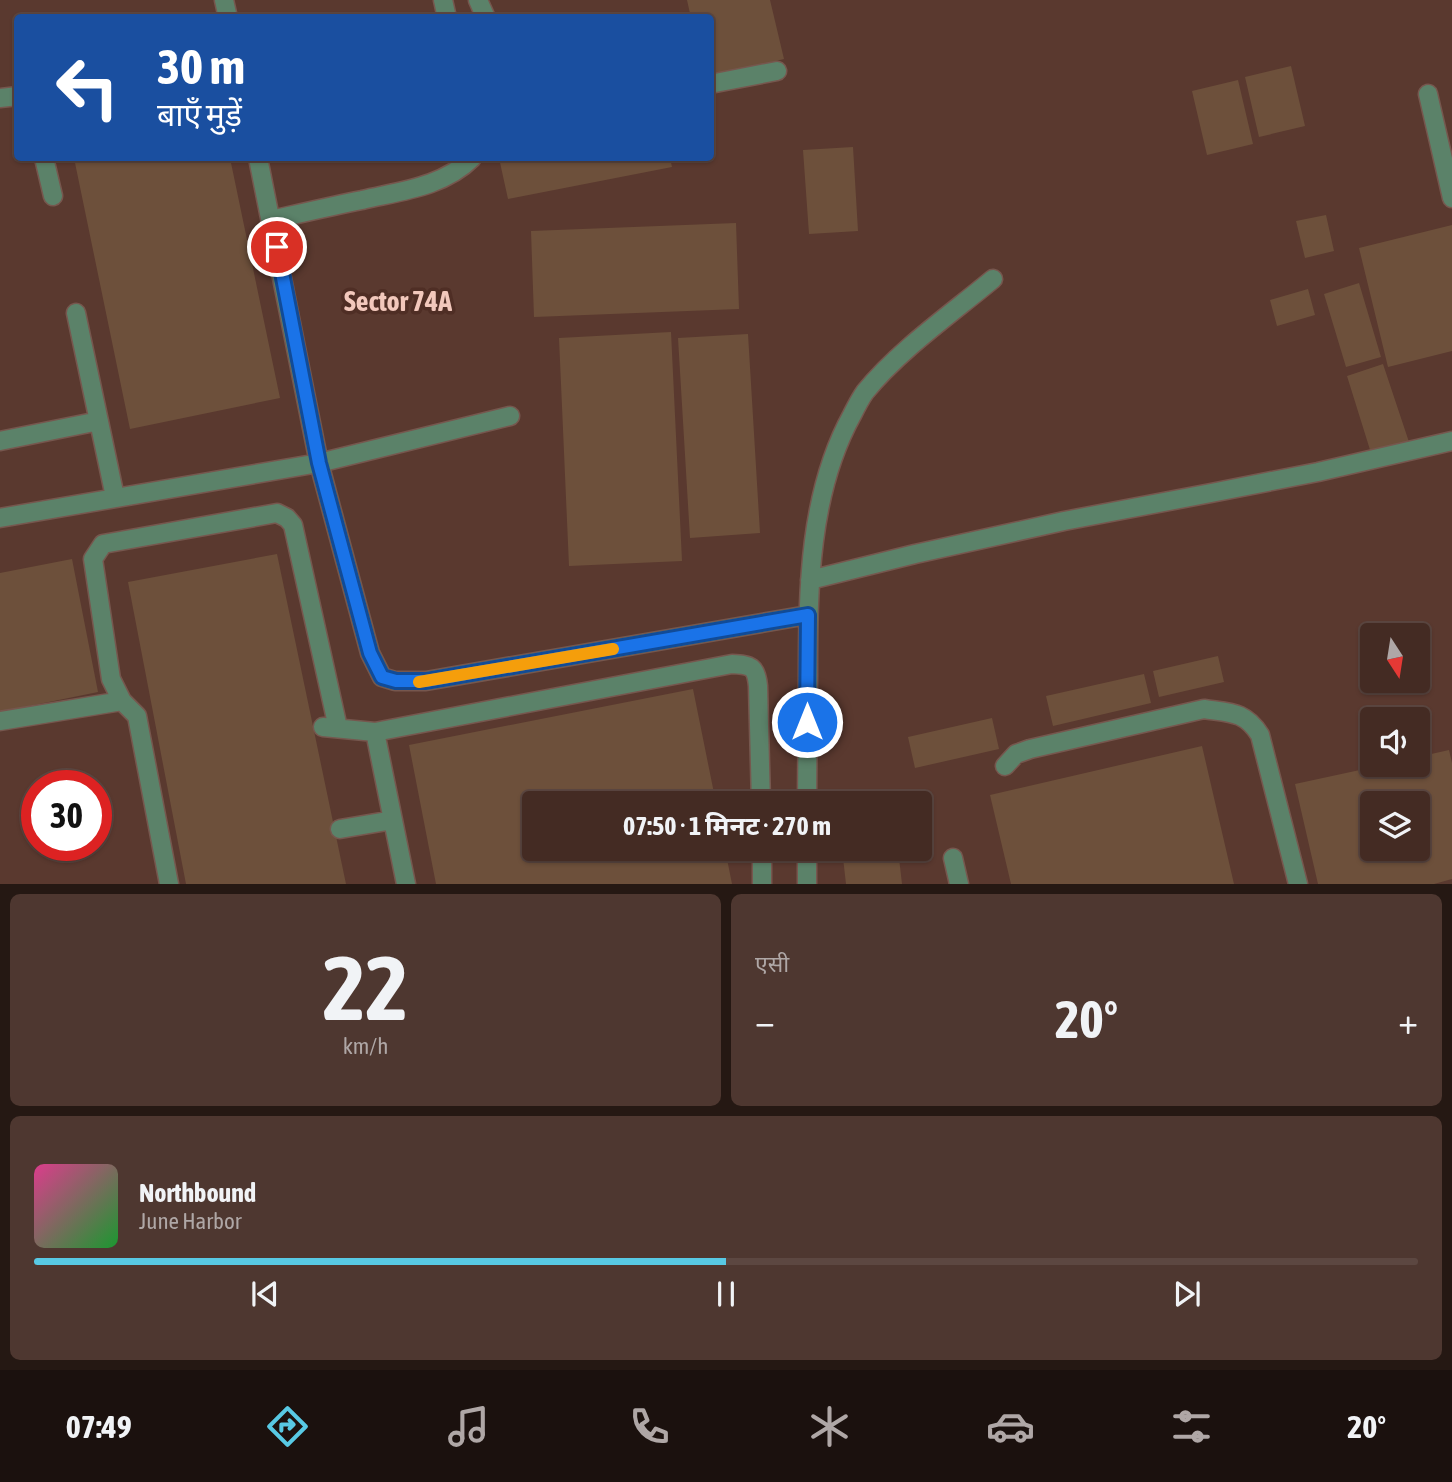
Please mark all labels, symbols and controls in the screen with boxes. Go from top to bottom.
text: 30 m [157,38,245,94]
icon: left [42,42,133,133]
text: बाएँ मुड़ें [157,96,242,133]
pin [247,217,307,277]
icon: arrive [258,228,296,266]
district label: Sector 74A [344,285,452,317]
north arrow [1360,623,1430,693]
map controls [1360,623,1430,861]
position arrow [770,685,844,759]
button: sound [1360,707,1430,777]
speed limit sign: 30 [21,770,112,861]
button: layers [1360,791,1430,861]
text: 07:50 · 1 मिनट · 270 m [623,811,831,841]
text: 22 [323,935,408,1039]
text: एसी [755,951,789,977]
text: 20° [1055,989,1118,1049]
text: − [755,999,775,1042]
text: + [1398,999,1418,1042]
text: km/h [343,1033,388,1059]
text: Northbound [139,1178,256,1208]
text: June Harbor [139,1208,242,1234]
icon: previous [246,1275,284,1313]
icon: pause [707,1275,745,1313]
icon: next [1168,1275,1206,1313]
icon: directions [263,1402,312,1451]
icon: music [444,1402,493,1451]
icon: phone [625,1402,674,1451]
icon: climate [805,1402,854,1451]
icon: car [986,1402,1035,1451]
icon: filters [1167,1402,1216,1451]
text: 07:49 [66,1408,132,1445]
text: 20° [1347,1408,1386,1445]

